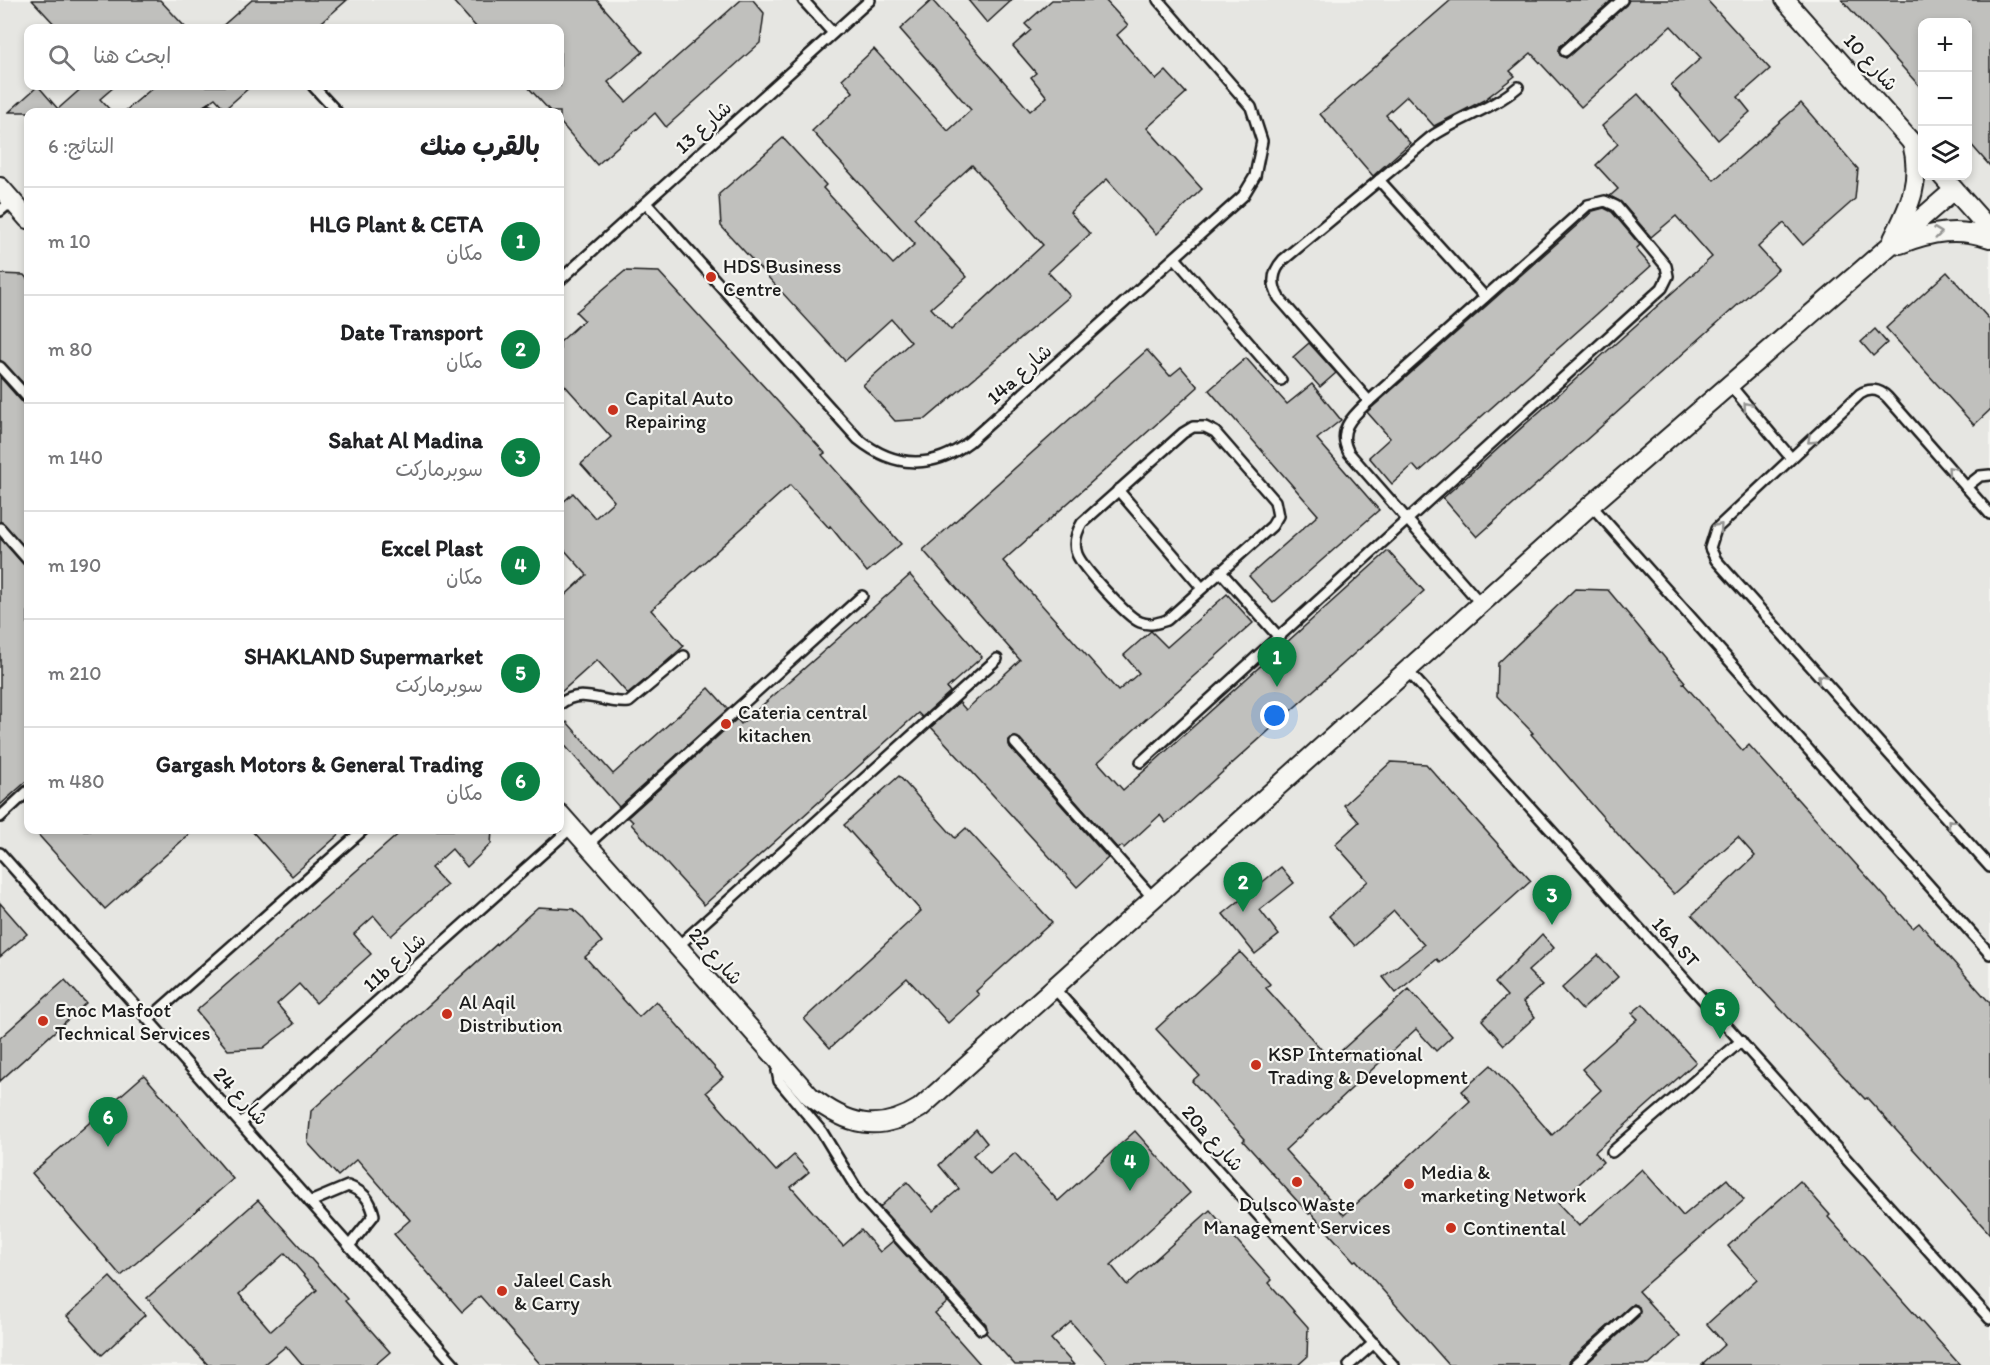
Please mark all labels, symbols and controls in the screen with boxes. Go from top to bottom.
map controls [1918,18,1972,180]
button: + [1918,18,1972,72]
search box [24,24,564,90]
street label: شارع 10 [1837,28,1903,97]
icon: search [45,41,78,74]
text: ابحث هنا [93,42,172,69]
button: − [1918,72,1972,126]
street label: شارع 13 [670,95,738,160]
button: layers [1918,126,1972,180]
text: بالقرب منك [420,130,540,162]
text: النتائج: 6 [48,134,114,158]
text: HLG Plant & CETA [309,211,483,238]
one-way arrow [1933,227,1942,239]
text: 10 m [48,229,91,253]
text: 1 [516,229,525,253]
text: مكان [446,241,483,265]
place label: HDS Business Centre [723,254,842,301]
marker: HDS Business Centre [704,270,718,284]
text: Date Transport [340,319,483,346]
text: 80 m [48,337,93,361]
text: 2 [515,337,526,361]
street label: 14a شارع [981,338,1058,411]
text: مكان [446,349,483,373]
place label: Capital Auto Repairing [625,386,733,433]
one-way arrow [1743,402,1754,413]
marker: Capital Auto Repairing [606,403,620,417]
text: Sahat Al Madina [328,427,483,454]
one-way arrow [1807,433,1818,444]
text: 140 m [48,445,103,469]
text: 3 [515,445,526,469]
text: سوبرماركت [395,457,483,481]
one-way arrow [1947,466,1958,477]
one-way arrow [1712,524,1723,534]
text: Excel Plast [381,535,483,562]
text: 190 m [48,553,101,577]
text: 4 [514,553,527,577]
text: مكان [446,565,483,589]
pin: 1 [1258,638,1296,687]
text: SHAKLAND Supermarket [244,643,483,670]
text: 210 m [48,661,101,685]
text: 5 [515,661,526,685]
text: سوبرماركت [395,673,483,697]
one-way arrow [1817,674,1828,684]
place label: Cateria central kitachen [738,700,868,747]
your location [1260,701,1289,730]
marker: Cateria central kitachen [719,717,733,731]
text: Gargash Motors & General Trading [156,751,483,778]
text: 480 m [48,769,105,793]
text: 6 [515,769,526,793]
text: مكان [446,781,483,805]
one-way arrow [1947,819,1958,830]
pin: 2 [1224,862,1262,912]
pin: 3 [1532,876,1572,925]
street label: 16A ST [1647,912,1705,972]
street label: شارع 22 [683,922,748,991]
street label: 11b شارع [357,927,432,998]
place label: Al Aqil Distribution [459,990,562,1037]
pin: 5 [1700,990,1740,1039]
place label: Enoc Masfoot Technical Services [55,998,211,1045]
marker: Al Aqil Distribution [440,1007,454,1021]
marker: Enoc Masfoot Technical Services [36,1014,50,1028]
place label: KSP International Trading & Development [1268,1042,1468,1089]
marker: KSP International Trading & Development [1249,1058,1263,1072]
street label: شارع 24 [207,1062,273,1131]
pin: 6 [88,1098,128,1147]
street label: 20a شارع [1175,1100,1249,1177]
pin: 4 [1110,1142,1150,1191]
place label: Media & marketing Network [1421,1160,1587,1207]
marker: Dulsco Waste Management Services [1290,1175,1304,1189]
marker: Media & marketing Network [1402,1177,1416,1191]
place label: Dulsco Waste Management Services [1203,1192,1391,1239]
place label: Continental [1463,1216,1566,1240]
marker: Continental [1444,1221,1458,1235]
place label: Jaleel Cash & Carry [514,1268,612,1315]
marker: Jaleel Cash & Carry [495,1284,509,1298]

